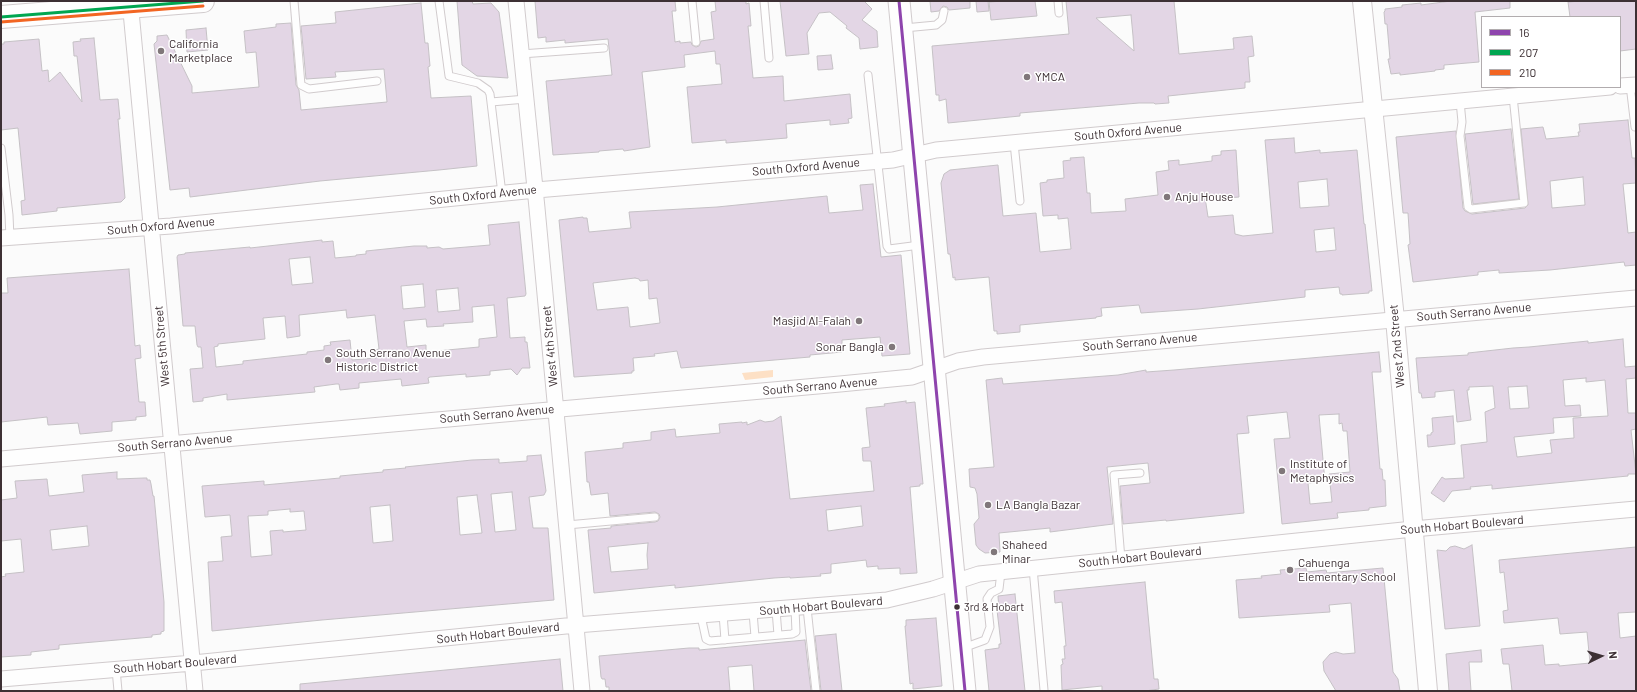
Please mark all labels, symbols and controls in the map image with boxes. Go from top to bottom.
legend [1481,16,1621,88]
text: 16 [1519,25,1529,39]
place label: California Marketplace [169,37,233,65]
text: 207 [1519,45,1538,59]
marker: California Marketplace [156,46,166,56]
text: 210 [1519,65,1536,79]
place label: YMCA [1035,70,1065,84]
marker: YMCA [1022,72,1032,82]
street label: South Oxford Avenue [1074,120,1182,144]
street label: South Oxford Avenue [752,155,860,179]
street label: South Oxford Avenue [429,182,537,208]
place label: Anju House [1175,190,1234,204]
marker: Anju House [1162,192,1172,202]
street label: South Oxford Avenue [107,214,215,238]
street label: South Serrano Avenue [1416,300,1532,324]
street label: West 2nd Street [1386,304,1408,388]
street label: West 5th Street [151,305,173,387]
street label: West 4th Street [539,305,561,387]
place label: Masjid Al-Falah [773,314,851,328]
marker: Masjid Al-Falah [854,316,864,326]
street label: South Serrano Avenue [1082,330,1198,354]
place label: Sonar Bangla [816,340,884,354]
marker: Sonar Bangla [887,342,897,352]
place label: South Serrano Avenue Historic District [336,346,451,374]
marker: South Serrano Avenue Historic District [323,355,333,365]
street label: South Serrano Avenue [762,374,878,398]
street label: South Serrano Avenue [439,402,555,426]
street label: South Serrano Avenue [117,431,233,455]
place label: Institute of Metaphysics [1290,457,1354,485]
marker: Institute of Metaphysics [1277,466,1287,476]
place label: LA Bangla Bazar [996,498,1080,512]
marker: LA Bangla Bazar [983,500,993,510]
street label: South Hobart Boulevard [1400,512,1524,538]
place label: Shaheed Minar [1002,538,1047,566]
street label: South Hobart Boulevard [1078,543,1202,571]
marker: Shaheed Minar [989,547,999,557]
place label: Cahuenga Elementary School [1298,556,1396,584]
marker: Cahuenga Elementary School [1285,565,1295,575]
street label: South Hobart Boulevard [759,593,883,619]
place label: 3rd & Hobart [964,600,1024,614]
marker: 3rd & Hobart [952,602,962,612]
street label: South Hobart Boulevard [436,619,560,647]
north arrow [1581,636,1621,676]
street label: South Hobart Boulevard [113,651,237,677]
text: N [1607,651,1620,659]

